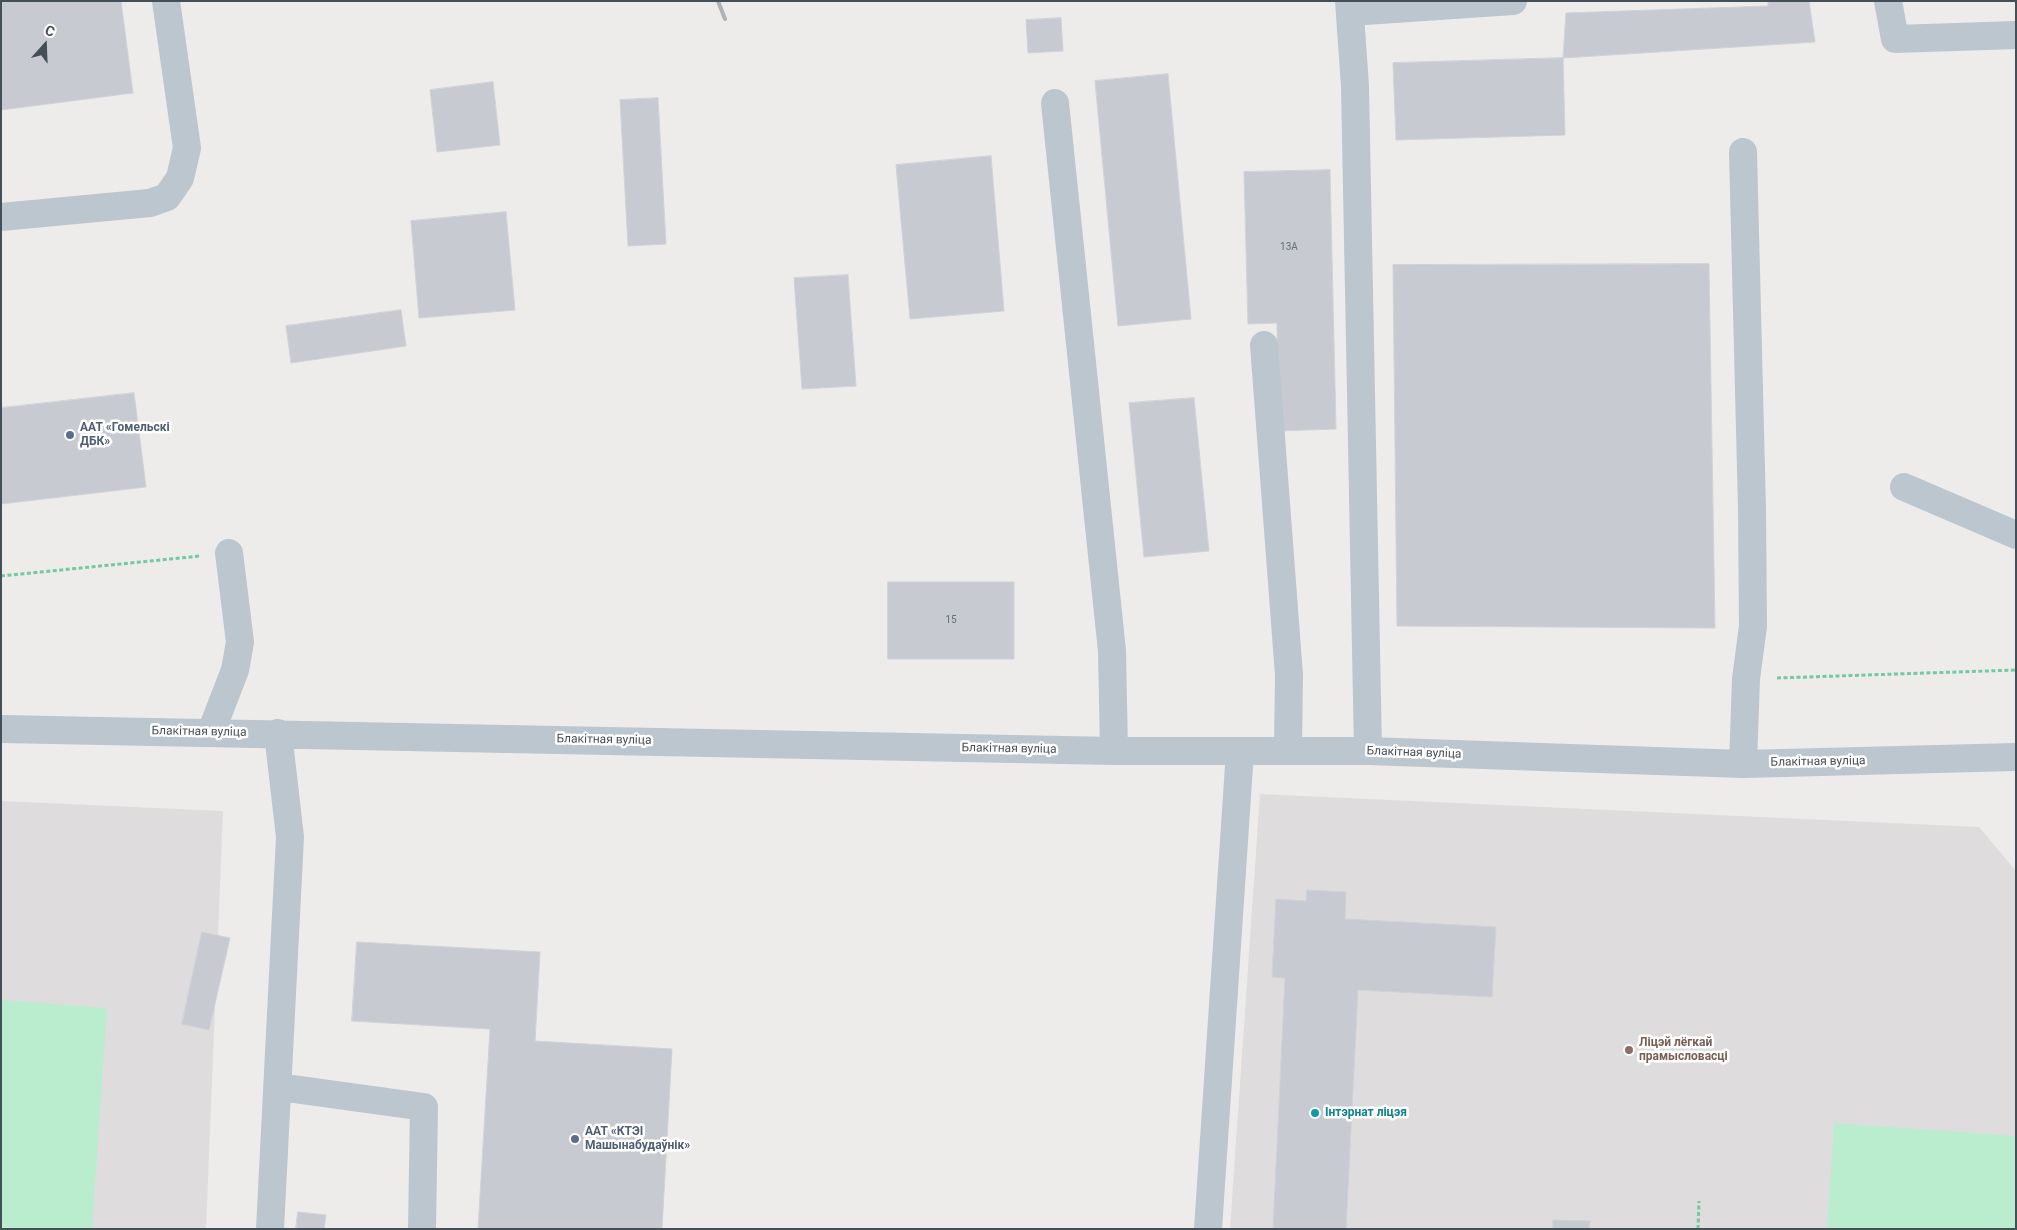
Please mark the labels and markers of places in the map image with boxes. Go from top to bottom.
place label: ААТ «Гомельскі ДБК» [80,421,170,449]
marker: ААТ «Гомельскі ДБК» [64,429,76,441]
place label: Ліцэй лёгкай прамысловасці [1639,1036,1728,1064]
marker: Ліцэй лёгкай прамысловасці [1623,1044,1635,1056]
place label: Інтэрнат ліцэя [1325,1106,1407,1120]
marker: Інтэрнат ліцэя [1309,1107,1321,1119]
place label: ААТ «КТЭІ Машынабудаўнік» [585,1125,690,1153]
marker: ААТ «КТЭІ Машынабудаўнік» [569,1133,581,1145]

